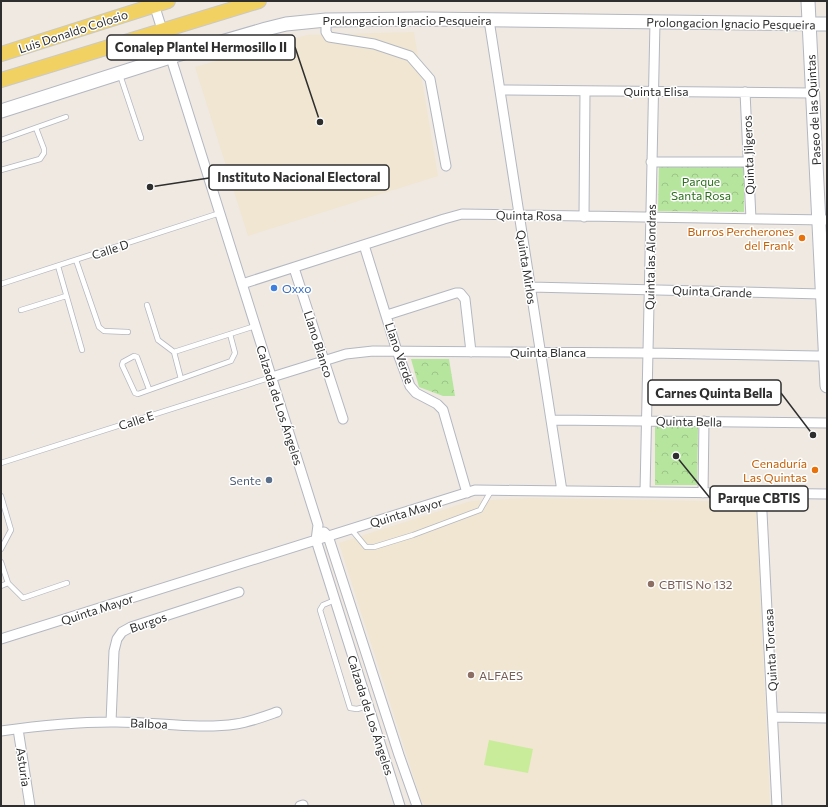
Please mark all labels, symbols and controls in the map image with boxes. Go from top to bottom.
street label: Luis Donaldo Colosio [17,7,129,55]
street label: Prolongacion Ignacio Pesqueira [322,13,492,27]
street label: Prolongacion Ignacio Pesqueira [646,15,816,31]
callout: Conalep Plantel Hermosillo II [107,35,295,60]
text: Conalep Plantel Hermosillo II [115,39,287,55]
street label: Paseo de las Quintas [803,54,823,166]
street label: Quinta Elisa [624,84,688,98]
street label: Quinta Jilgeros [740,115,757,195]
callout: Instituto Nacional Electoral [209,165,389,190]
text: Instituto Nacional Electoral [217,169,381,185]
park label: Parque Santa Rosa [671,174,731,202]
street label: Quinta las Alondras [642,204,658,310]
street label: Quinta Rosa [496,207,562,223]
place label: Burros Percherones del Frank [688,224,794,252]
street label: Quinta Mirlos [514,229,540,305]
marker: Burros Percherones del Frank [797,233,807,243]
street label: Calle D [90,236,130,262]
place label: Oxxo [282,281,311,295]
marker: Oxxo [269,283,279,293]
street label: Quinta Grande [672,283,752,299]
street label: Llano Blanco [302,309,336,379]
street label: Llano Verde [383,320,417,386]
street label: Calzada de Los Ángeles [254,343,306,467]
street label: Quinta Blanca [510,345,586,359]
callout: Carnes Quinta Bella [648,380,781,405]
text: Carnes Quinta Bella [655,385,773,401]
street label: Calle E [117,408,155,432]
street label: Quinta Bella [656,413,722,429]
place label: Cenaduría Las Quintas [743,456,807,484]
marker: Cenaduría Las Quintas [810,465,820,475]
place label: Sente [230,473,261,487]
marker: Sente [264,475,274,485]
callout: Parque CBTIS [710,486,808,511]
text: Parque CBTIS [718,490,800,506]
street label: Quinta Mayor [368,494,444,530]
place label: CBTIS No 132 [659,577,733,591]
marker: CBTIS No 132 [646,579,656,589]
street label: Quinta Mayor [59,591,135,627]
street label: Quinta Torcasa [761,608,779,692]
street label: Burgos [128,609,168,635]
street label: Calzada de Los Ángeles [345,653,397,777]
place label: ALFAES [479,668,523,682]
marker: ALFAES [466,670,476,680]
street label: Balboa [130,715,168,731]
street label: Asturia [14,746,34,788]

